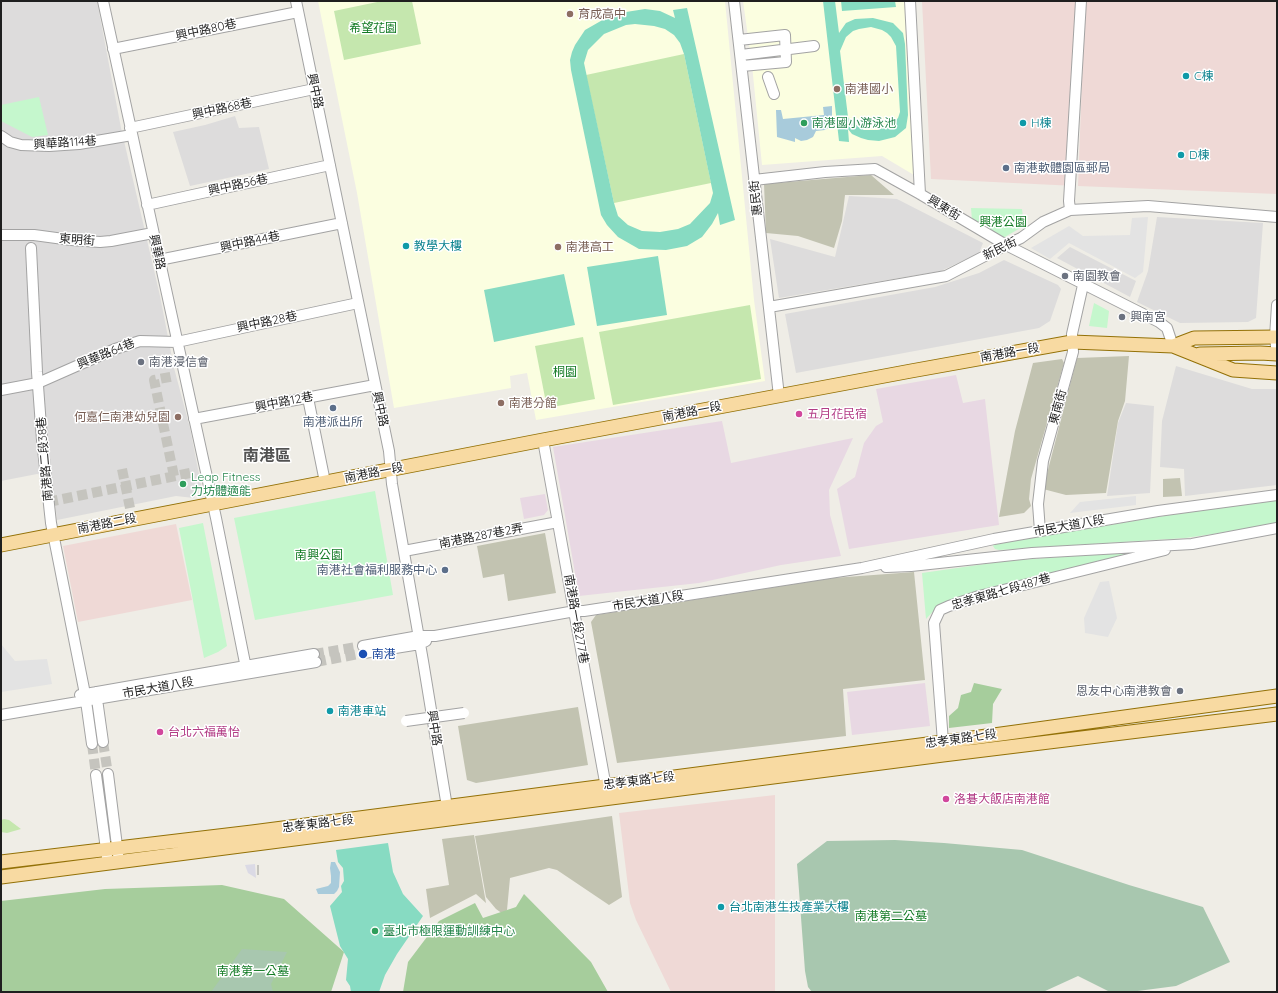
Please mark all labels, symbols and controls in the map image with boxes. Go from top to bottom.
place label: 育成高中 [578,7,626,21]
marker: 育成高中 [565,9,575,19]
street label: 興中路80巷 [174,17,238,43]
park label: 希望花園 [349,21,397,35]
place label: C棟 [1194,69,1214,83]
marker: C棟 [1181,71,1191,81]
street label: 興中路 [304,72,326,110]
place label: 南港國小 [845,82,893,96]
marker: 南港國小 [832,84,842,94]
street label: 興中路68巷 [191,96,253,122]
place label: 南港國小游泳池 [812,116,896,130]
place label: H棟 [1031,116,1052,130]
marker: 南港國小游泳池 [799,118,809,128]
marker: H棟 [1018,118,1028,128]
street label: 興華路114巷 [33,134,97,152]
place label: D棟 [1189,148,1210,162]
marker: D棟 [1176,150,1186,160]
place label: 南港軟體園區郵局 [1014,161,1110,175]
marker: 南港軟體園區郵局 [1001,163,1011,173]
street label: 興中路56巷 [207,172,269,198]
street label: 惠民街 [747,179,765,217]
street label: 興東街 [925,193,963,223]
park label: 興港公園 [979,215,1027,229]
street label: 興中路44巷 [219,229,281,255]
street label: 東明街 [59,232,95,248]
street label: 興華路 [146,233,168,271]
street label: 新民街 [981,235,1019,263]
place label: 教學大樓 [414,239,462,253]
place label: 南港高工 [566,240,614,254]
marker: 教學大樓 [401,241,411,251]
marker: 南港高工 [553,242,563,252]
place label: 南園教會 [1073,269,1121,283]
marker: 南園教會 [1060,271,1070,281]
street label: 興中路28巷 [236,309,298,335]
place label: 興南宮 [1130,310,1166,324]
marker: 興南宮 [1117,312,1127,322]
street label: 興華路64巷 [75,336,137,372]
street label: 南港路一段 [979,341,1041,365]
place label: 南港浸信會 [149,355,209,369]
marker: 南港浸信會 [136,357,146,367]
park label: 桐園 [553,365,577,379]
street label: 東南街 [1046,388,1070,426]
street label: 興中路12巷 [254,389,314,415]
street label: 興中路 [369,390,391,428]
place label: 南港分館 [509,396,557,410]
marker: 南港分館 [496,398,506,408]
street label: 南港路一段 [661,399,723,425]
marker: 南港派出所 [328,403,338,413]
place label: 五月花民宿 [807,407,867,421]
marker: 五月花民宿 [794,409,804,419]
place label: 何嘉仁南港幼兒園 [74,410,170,424]
marker: 何嘉仁南港幼兒園 [173,412,183,422]
place label: 南港派出所 [303,415,363,429]
street label: 南港路二段38巷 [34,416,56,502]
district label: 南港區 [243,446,291,466]
street label: 南港路一段 [343,460,405,486]
place label: Leap Fitness 力坊體適能 [191,470,260,498]
marker: Leap Fitness 力坊體適能 [178,479,188,489]
street label: 南港路二段 [76,511,138,537]
street label: 市民大道八段 [1032,513,1106,539]
street label: 南港路287巷2弄 [438,521,524,551]
park label: 南興公園 [295,548,343,562]
place label: 南港社會福利服務中心 [317,563,437,577]
marker: 南港社會福利服務中心 [440,565,450,575]
street label: 忠孝東路七段487巷 [950,571,1052,613]
street label: 南港路一段277巷 [561,573,591,665]
street label: 市民大道八段 [611,588,685,614]
place label: 南港 [372,647,396,661]
marker: 南港 [357,648,369,660]
street label: 市民大道八段 [121,675,195,701]
place label: 恩友中心南港教會 [1076,684,1172,698]
marker: 恩友中心南港教會 [1175,686,1185,696]
place label: 南港車站 [338,704,386,718]
marker: 南港車站 [325,706,335,716]
street label: 興中路 [424,709,444,747]
place label: 台北六福萬怡 [168,725,240,739]
marker: 台北六福萬怡 [155,727,165,737]
street label: 忠孝東路七段 [924,727,998,751]
street label: 忠孝東路七段 [602,769,676,793]
place label: 洛碁大飯店南港館 [954,792,1050,806]
marker: 洛碁大飯店南港館 [941,794,951,804]
street label: 忠孝東路七段 [281,812,355,836]
place label: 台北南港生技產業大樓 [729,900,849,914]
marker: 台北南港生技產業大樓 [716,902,726,912]
park label: 南港第二公墓 [855,909,927,923]
place label: 臺北市極限運動訓練中心 [383,924,515,938]
marker: 臺北市極限運動訓練中心 [370,926,380,936]
park label: 南港第一公墓 [217,964,289,978]

